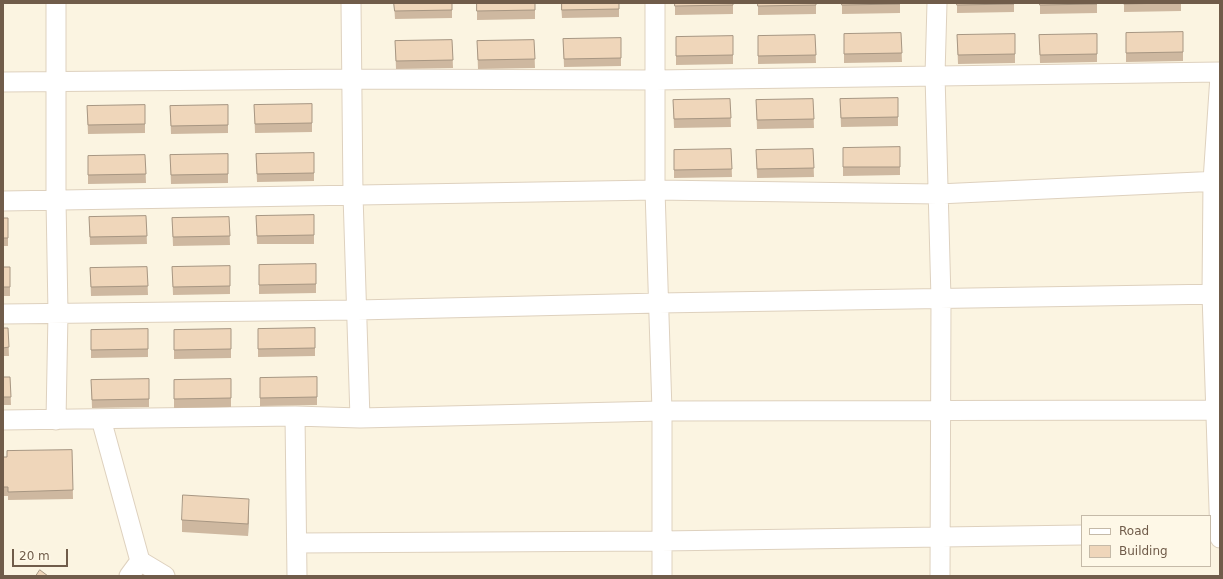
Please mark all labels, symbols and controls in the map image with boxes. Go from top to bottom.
legend [1081,515,1211,567]
text: Road [1119,524,1149,538]
scale bar [14,541,70,567]
text: Building [1119,544,1168,558]
text: 20 m [19,549,50,563]

